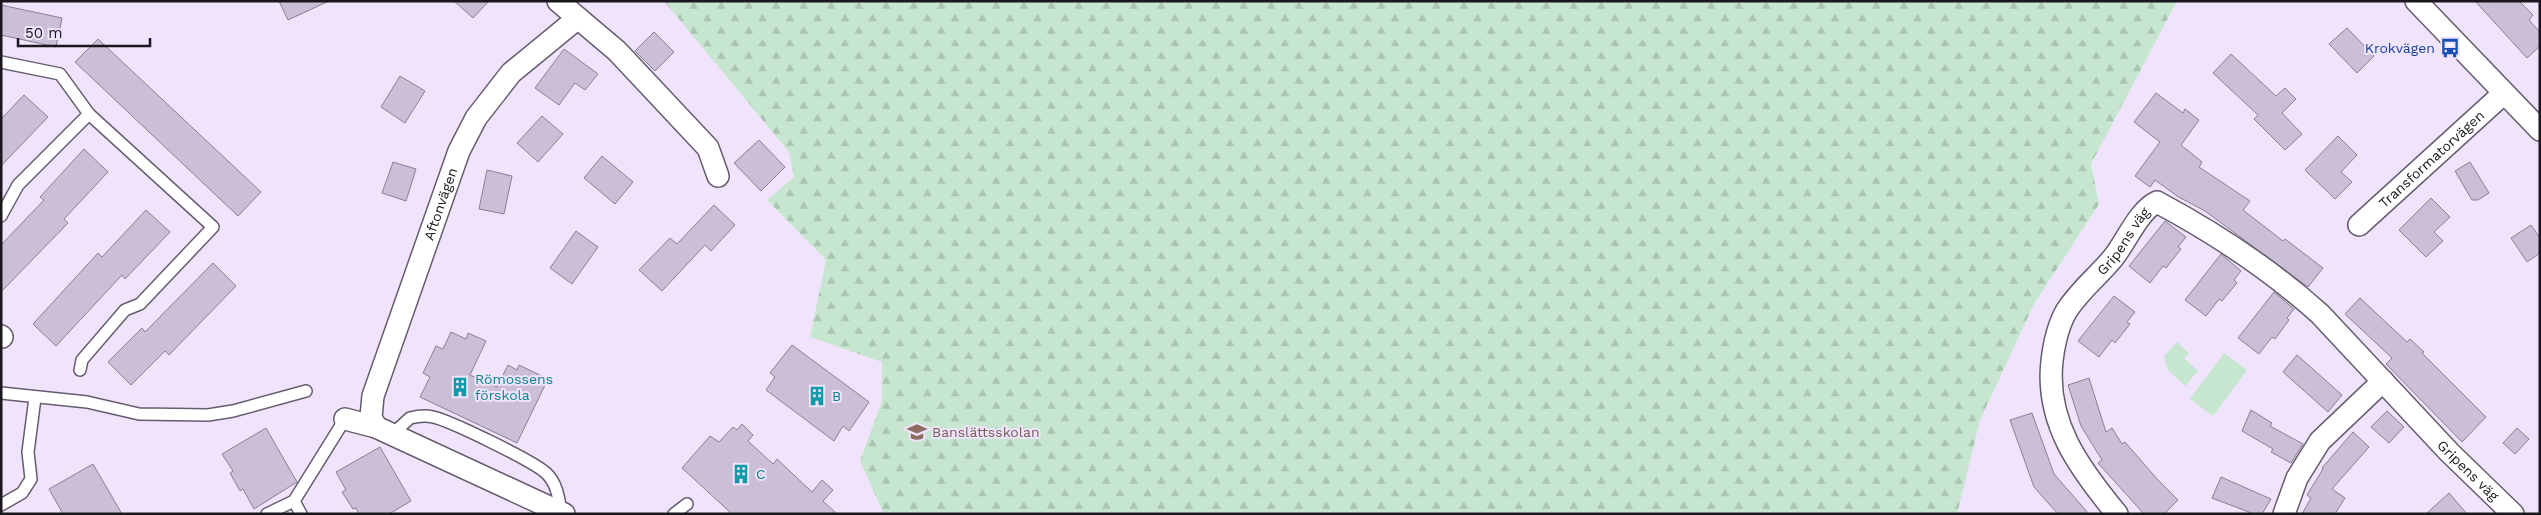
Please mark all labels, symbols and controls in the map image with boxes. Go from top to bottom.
scale bar [18,15,150,47]
text: 50 m [25,24,62,42]
bus stop icon: Krokvägen [2439,37,2461,59]
place label: Krokvägen [2365,40,2435,56]
street label: Transformatorvägen [2376,107,2487,211]
street label: Aftonvägen [420,165,461,242]
street label: Gripens väg [2094,203,2153,278]
place label: Römossens förskola [475,371,553,403]
building icon: Römossens förskola [449,376,471,398]
building icon: B [806,385,828,407]
place label: B [832,388,841,404]
school or university icon: Banslättsskolan [906,421,928,443]
place label: Banslättsskolan [932,424,1040,440]
street label: Gripens väg [2434,437,2503,504]
building icon: C [730,463,752,485]
place label: C [756,466,766,482]

